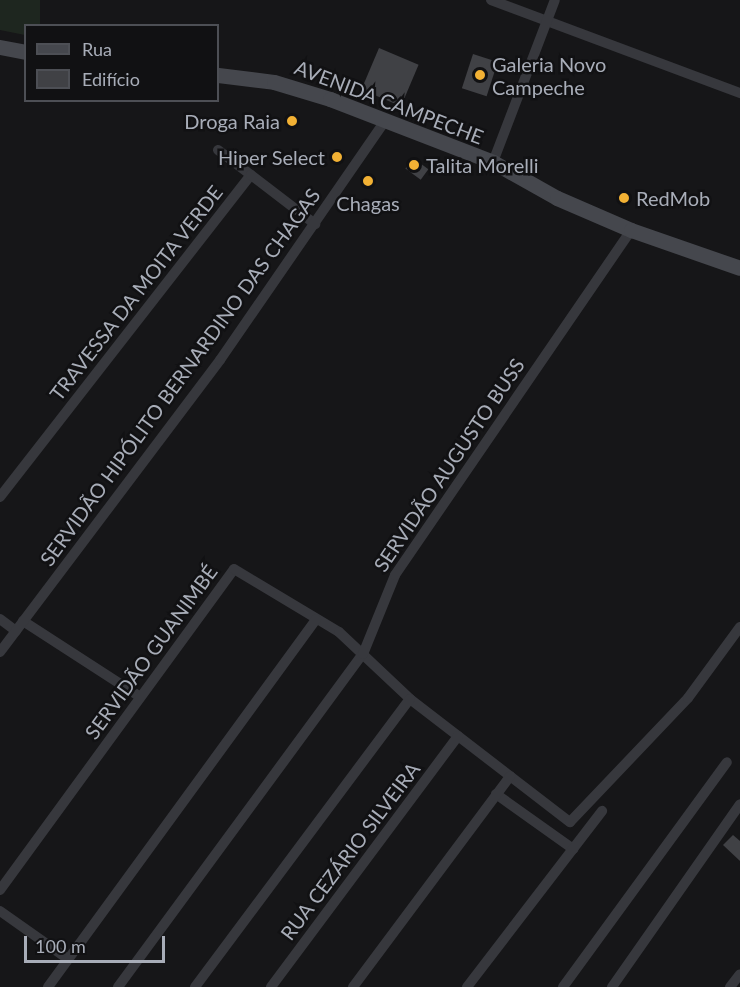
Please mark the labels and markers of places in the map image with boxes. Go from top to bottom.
place label: Galeria Novo Campeche [492,52,606,99]
marker: Galeria Novo Campeche [473,68,487,82]
place label: Droga Raia [184,109,280,133]
marker: Droga Raia [285,114,299,128]
place label: Hiper Select [218,145,325,169]
marker: Hiper Select [330,150,344,164]
place label: Talita Morelli [426,153,538,177]
marker: Talita Morelli [407,158,421,172]
marker: Chagas [361,174,375,188]
place label: RedMob [636,186,710,210]
place label: Chagas [336,191,400,215]
marker: RedMob [617,191,631,205]

